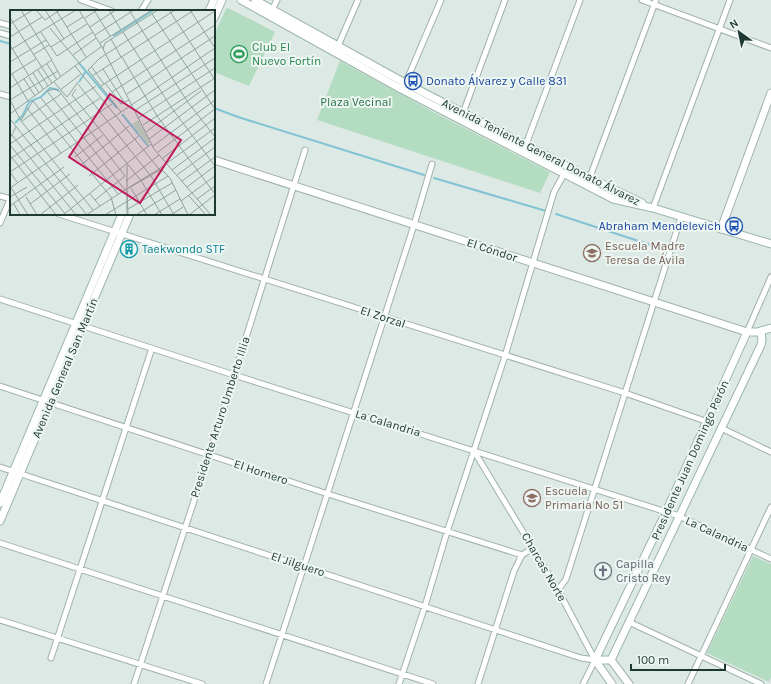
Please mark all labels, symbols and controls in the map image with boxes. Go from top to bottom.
inset map [10,10,215,215]
north arrow [719,12,759,52]
text: N [727,16,741,32]
place label: Club El Nuevo Fortín [252,40,321,68]
sports icon: Club El Nuevo Fortín [229,44,249,64]
bus stop icon: Donato Álvarez y Calle 831 [403,71,423,91]
place label: Donato Álvarez y Calle 831 [426,73,567,88]
park label: Plaza Vecinal [320,95,392,109]
street label: Avenida Teniente General Donato Álvarez [439,95,643,209]
bus stop icon: Abraham Mendelevich [724,216,744,236]
place label: Abraham Mendelevich [599,219,721,233]
street label: El Cóndor [465,235,520,265]
building icon: Taekwondo STF [119,239,139,259]
place label: Escuela Madre Teresa de Ávila [605,239,685,267]
place label: Taekwondo STF [142,242,225,256]
school or university icon: Escuela Madre Teresa de Ávila [582,243,602,263]
street label: Avenida General San Martín [29,296,101,440]
street label: El Zorzal [359,303,407,331]
street label: Presidente Arturo Umberto Illia [187,335,253,499]
street label: Presidente Juan Domingo Perón [648,378,732,542]
street label: La Calandria [353,406,423,440]
street label: El Hornero [232,457,290,487]
place label: Escuela Primaria Nº 51 [545,484,623,512]
school or university icon: Escuela Primaria Nº 51 [522,488,542,508]
street label: La Calandria [683,513,751,555]
street label: Charcas Norte [519,530,569,604]
street label: El Jilguero [269,549,327,579]
place label: Capilla Cristo Rey [616,557,671,585]
church icon: Capilla Cristo Rey [593,561,613,581]
scale bar [631,646,725,672]
text: 100 m [637,653,669,667]

